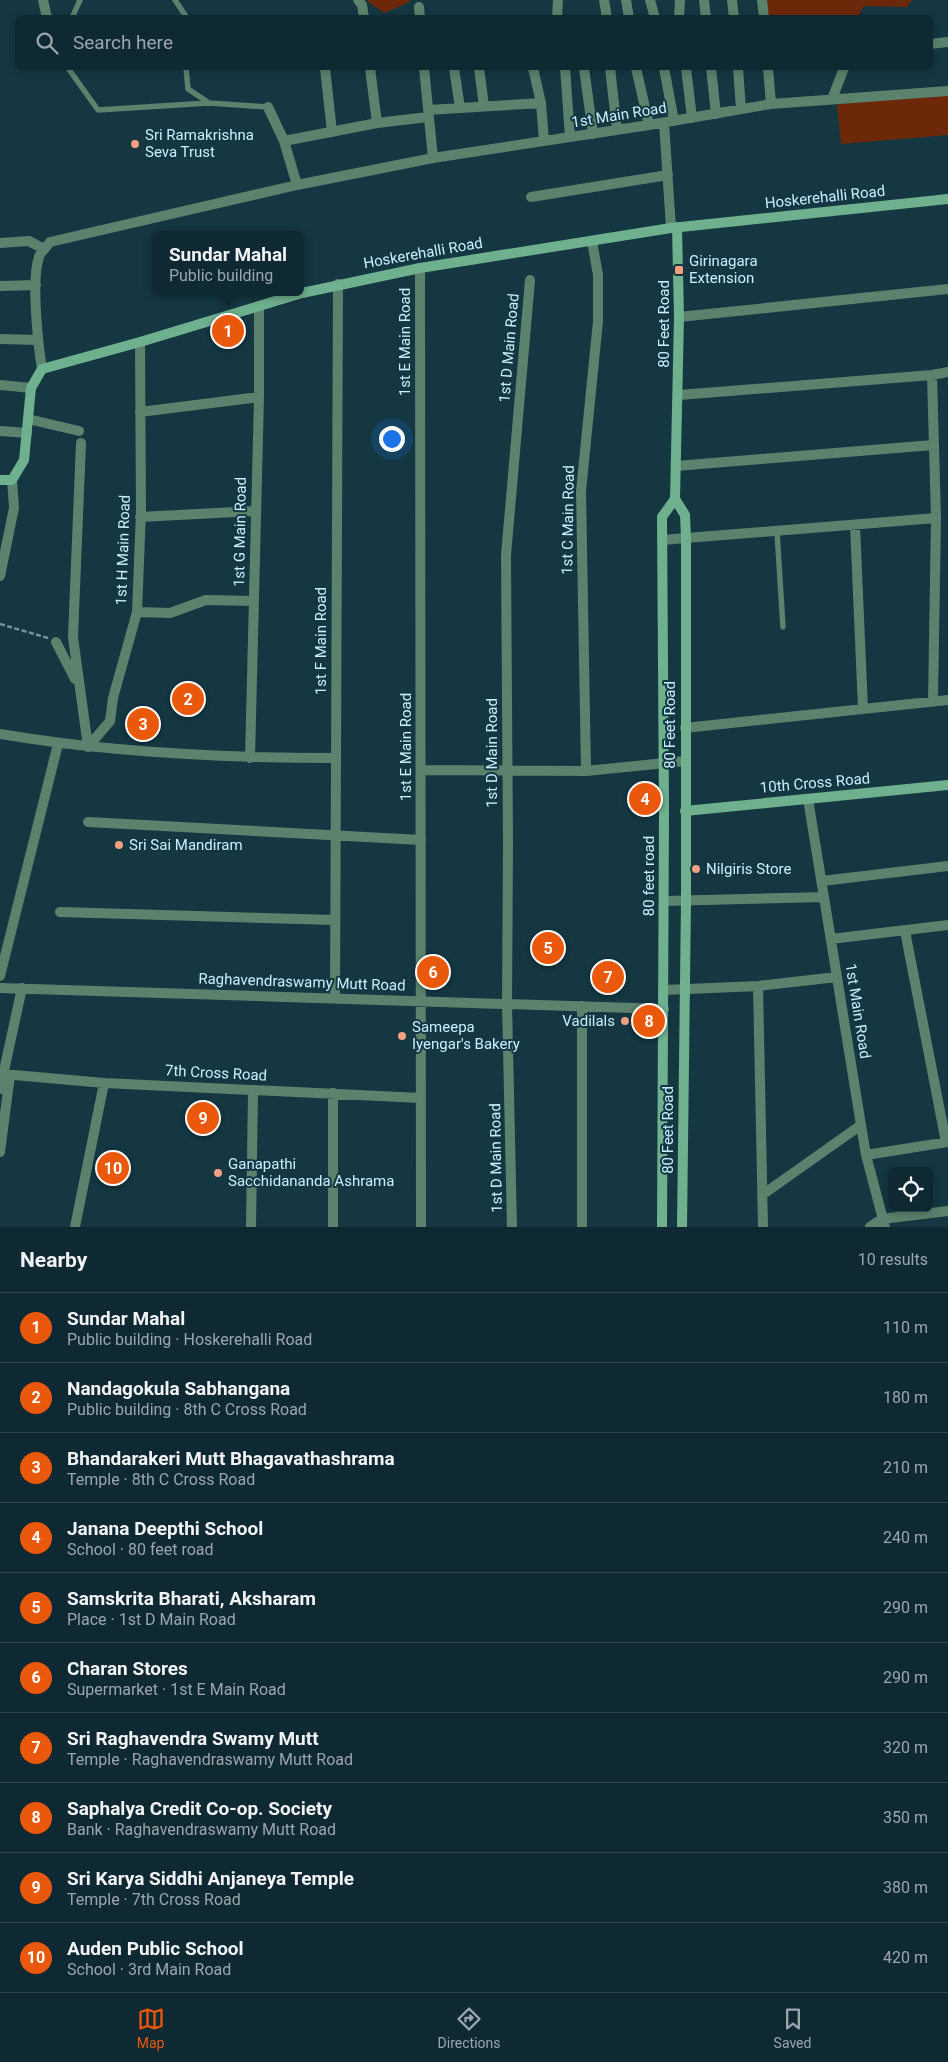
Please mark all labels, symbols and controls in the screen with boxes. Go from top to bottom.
search box [15,15,933,70]
icon: search [33,29,61,57]
text: Search here [73,31,173,54]
street label: 1st Main Road [570,99,668,131]
place label: Sri Ramakrishna Seva Trust [145,126,254,161]
marker: Sri Ramakrishna Seva Trust [129,138,141,150]
street label: Hoskerehalli Road [764,182,886,212]
popup [152,231,304,296]
street label: Hoskerehalli Road [362,234,484,272]
text: Sundar Mahal [169,243,287,266]
place label: Girinagara Extension [689,252,758,287]
marker: Girinagara Extension [673,264,685,276]
text: Public building [169,266,273,285]
street label: 80 Feet Road [655,280,673,368]
street label: 1st E Main Road [396,288,414,396]
street label: 1st D Main Road [495,293,523,403]
pin: 1 [212,312,244,350]
your location [379,426,405,452]
street label: 1st C Main Road [558,465,578,575]
street label: 1st G Main Road [230,477,250,587]
street label: 1st H Main Road [112,494,134,606]
street label: 1st F Main Road [312,587,330,695]
pin: 2 [172,680,204,718]
street label: 80 Feet Road [661,681,679,769]
street label: 1st E Main Road [397,693,415,801]
street label: 1st D Main Road [483,698,501,808]
pin: 3 [127,705,159,743]
street label: 10th Cross Road [759,769,871,797]
pin: 4 [629,780,661,818]
place label: Sri Sai Mandiram [129,836,243,854]
street label: 80 feet road [640,836,658,916]
marker: Sri Sai Mandiram [113,839,125,851]
place label: Nilgiris Store [706,860,791,878]
marker: Nilgiris Store [690,863,702,875]
pin: 5 [532,929,564,967]
pin: 6 [417,953,449,991]
pin: 7 [592,958,624,996]
street label: 1st Main Road [842,962,874,1060]
street label: Raghavendraswamy Mutt Road [198,969,406,995]
pin: 8 [633,1002,665,1040]
place label: Vadilals [562,1012,615,1030]
marker: Vadilals [619,1015,631,1027]
place label: Sameepa Iyengar's Bakery [412,1018,520,1053]
marker: Sameepa Iyengar's Bakery [396,1030,408,1042]
street label: 7th Cross Road [164,1061,268,1085]
street label: 80 Feet Road [659,1086,677,1174]
pin: 9 [187,1099,219,1137]
street label: 1st D Main Road [486,1103,506,1213]
pin: 10 [97,1149,129,1187]
place label: Ganapathi Sacchidananda Ashrama [228,1155,394,1190]
marker: Ganapathi Sacchidananda Ashrama [212,1167,224,1179]
map controls [888,1167,933,1212]
button: locate [888,1167,933,1212]
text: Nearby [20,1248,87,1272]
text: 10 results [858,1250,928,1269]
text: Sundar Mahal [67,1307,185,1330]
text: 1 [31,1318,41,1337]
text: 110 m [883,1318,928,1337]
text: Public building · Hoskerehalli Road [67,1330,312,1349]
text: Nandagokula Sabhangana [67,1377,290,1400]
text: 2 [31,1388,41,1407]
text: 180 m [883,1388,928,1407]
text: Public building · 8th C Cross Road [67,1400,307,1419]
text: Bhandarakeri Mutt Bhagavathashrama [67,1447,395,1470]
text: 3 [31,1458,41,1477]
text: 210 m [883,1458,928,1477]
text: Temple · 8th C Cross Road [67,1470,255,1489]
text: Janana Deepthi School [67,1517,263,1540]
text: 4 [31,1528,41,1547]
text: 240 m [883,1528,928,1547]
text: School · 80 feet road [67,1540,214,1559]
text: Samskrita Bharati, Aksharam [67,1587,316,1610]
text: 5 [31,1598,41,1617]
text: 290 m [883,1598,928,1617]
text: Place · 1st D Main Road [67,1610,236,1629]
text: Charan Stores [67,1657,188,1680]
text: 6 [31,1668,41,1687]
text: 290 m [883,1668,928,1687]
text: Supermarket · 1st E Main Road [67,1680,286,1699]
text: Sri Raghavendra Swamy Mutt [67,1727,319,1750]
text: 7 [31,1738,41,1757]
text: 320 m [883,1738,928,1757]
text: Temple · Raghavendraswamy Mutt Road [67,1750,353,1769]
text: Saphalya Credit Co-op. Society [67,1797,332,1820]
text: 8 [31,1808,41,1827]
text: 350 m [883,1808,928,1827]
text: Bank · Raghavendraswamy Mutt Road [67,1820,336,1839]
text: Sri Karya Siddhi Anjaneya Temple [67,1867,354,1890]
text: 9 [31,1878,41,1897]
text: 380 m [883,1878,928,1897]
text: Temple · 7th Cross Road [67,1890,241,1909]
text: Auden Public School [67,1937,244,1960]
text: 10 [27,1948,45,1967]
text: 420 m [883,1948,928,1967]
text: School · 3rd Main Road [67,1960,231,1979]
tab: Map [137,2005,165,2051]
tab: Directions [438,2005,501,2051]
tab: Saved [774,2005,811,2051]

